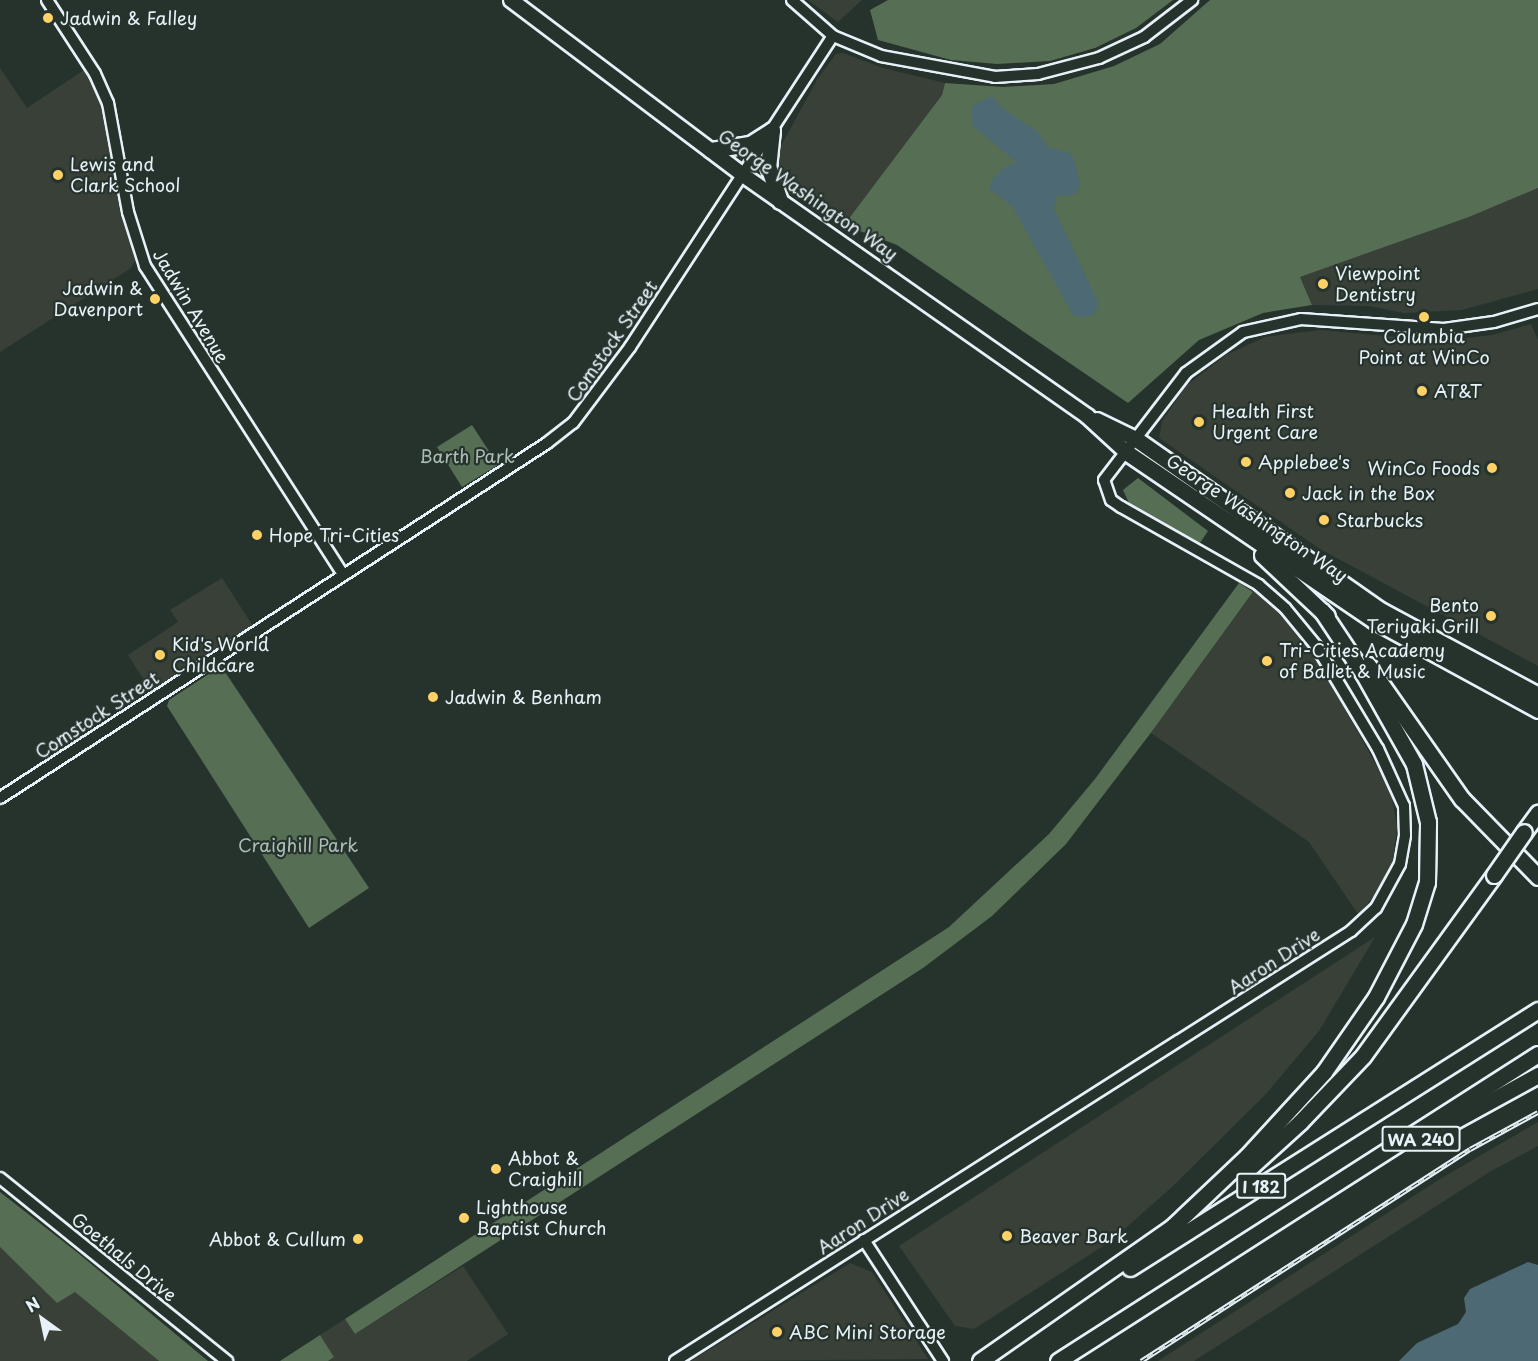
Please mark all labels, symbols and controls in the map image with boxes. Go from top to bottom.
place label: Jadwin & Falley [60,7,198,29]
marker: Jadwin & Falley [41,11,55,25]
street label: George Washington Way [714,125,902,265]
place label: Lewis and Clark School [70,154,181,196]
marker: Lewis and Clark School [51,168,65,182]
street label: Jadwin Avenue [149,245,233,367]
place label: Viewpoint Dentistry [1335,263,1420,306]
street label: Comstock Street [562,276,662,406]
marker: Viewpoint Dentistry [1316,277,1330,291]
place label: Jadwin & Davenport [54,278,143,320]
marker: Jadwin & Davenport [148,292,162,306]
marker: Columbia Point at WinCo [1417,310,1431,324]
place label: Columbia Point at WinCo [1358,326,1490,368]
place label: AT&T [1434,380,1482,402]
marker: AT&T [1415,384,1429,398]
place label: Health First Urgent Care [1212,401,1318,444]
marker: Health First Urgent Care [1190,413,1208,431]
park label: Barth Park [418,445,516,467]
street label: George Washington Way [1162,449,1352,587]
place label: Applebee's [1258,451,1350,473]
marker: Applebee's [1239,455,1253,469]
place label: WinCo Foods [1367,457,1480,479]
marker: WinCo Foods [1485,461,1499,475]
place label: Jack in the Box [1302,482,1436,504]
marker: Jack in the Box [1283,486,1297,500]
place label: Starbucks [1336,509,1423,531]
marker: Starbucks [1317,513,1331,527]
place label: Hope Tri-Cities [269,524,399,546]
marker: Hope Tri-Cities [250,528,264,542]
place label: Bento Teriyaki Grill [1365,595,1479,638]
marker: Bento Teriyaki Grill [1484,609,1498,623]
place label: Kid's World Childcare [172,634,270,676]
place label: Tri-Cities Academy of Ballet & Music [1279,640,1446,682]
marker: Kid's World Childcare [153,648,167,662]
marker: Tri-Cities Academy of Ballet & Music [1260,654,1274,668]
street label: Comstock Street [31,667,163,763]
place label: Jadwin & Benham [445,686,603,708]
marker: Jadwin & Benham [426,690,440,704]
park label: Craighill Park [238,834,358,856]
street label: Aaron Drive [1224,923,1324,999]
road number: WA 240 [1380,1126,1462,1152]
place label: Abbot & Craighill [508,1148,582,1190]
marker: Abbot & Craighill [489,1162,503,1176]
road number: I 182 [1236,1173,1286,1199]
street label: Aaron Drive [813,1183,913,1259]
place label: Lighthouse Baptist Church [476,1197,607,1240]
street label: Goethals Drive [67,1208,181,1306]
marker: Lighthouse Baptist Church [457,1211,471,1225]
place label: Beaver Bark [1019,1225,1128,1247]
place label: Abbot & Cullum [208,1228,346,1250]
marker: Beaver Bark [1000,1229,1014,1243]
marker: Abbot & Cullum [351,1232,365,1246]
north arrow [12,1289,72,1349]
text: N [20,1290,44,1317]
place label: ABC Mini Storage [789,1321,945,1343]
marker: ABC Mini Storage [770,1325,784,1339]

